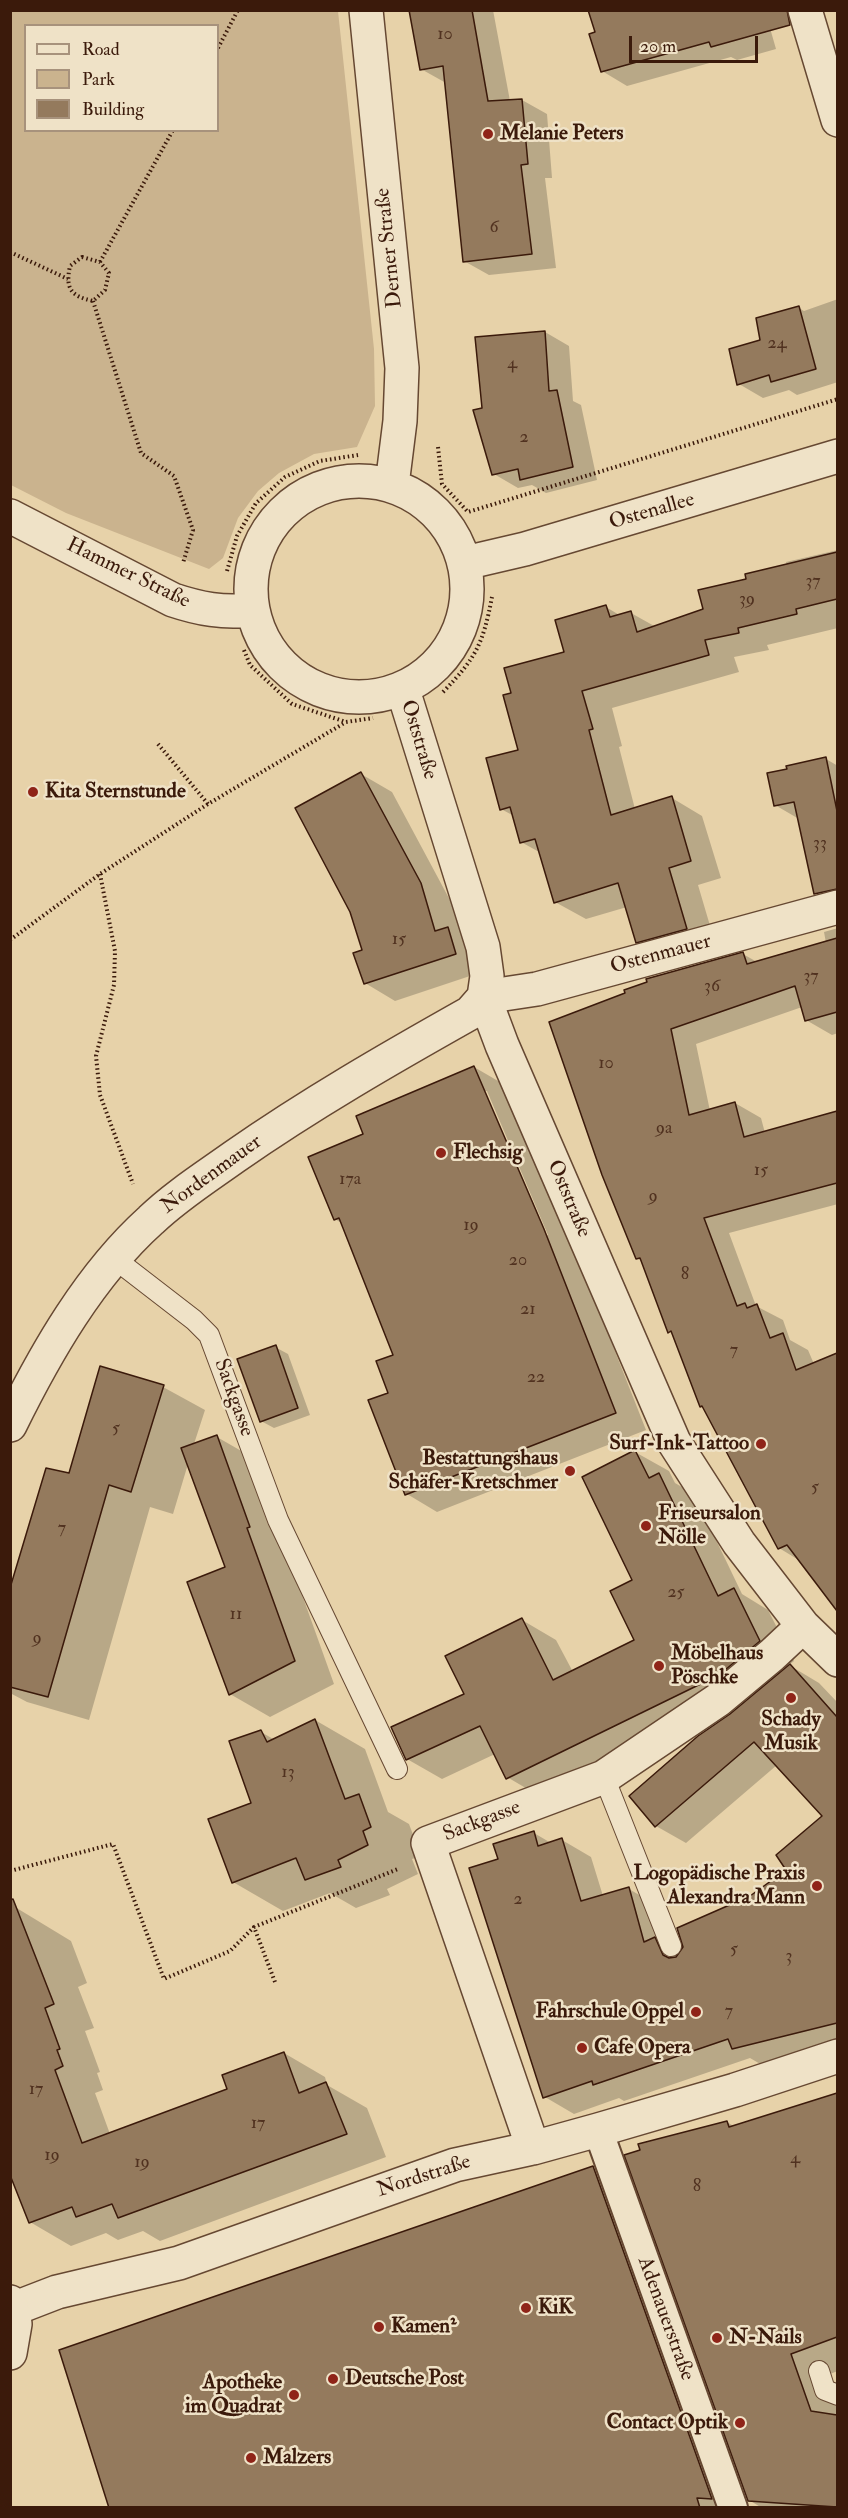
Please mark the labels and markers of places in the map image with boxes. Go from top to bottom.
place label: Melanie Peters [500,121,623,147]
marker: Melanie Peters [481,127,495,141]
place label: Kita Sternstunde [45,779,186,805]
marker: Kita Sternstunde [26,785,40,799]
place label: Flechsig [453,1140,523,1166]
marker: Flechsig [434,1146,448,1160]
place label: Surf-Ink-Tattoo [609,1431,749,1457]
marker: Surf-Ink-Tattoo [754,1437,768,1451]
place label: Bestattungshaus Schäfer-Kretschmer [389,1446,558,1496]
marker: Bestattungshaus Schäfer-Kretschmer [563,1464,577,1478]
place label: Friseursalon Nölle [658,1501,761,1551]
marker: Friseursalon Nölle [639,1519,653,1533]
place label: Möbelhaus Pöschke [671,1641,763,1691]
marker: Möbelhaus Pöschke [652,1659,666,1673]
marker: Schady Musik [784,1691,798,1705]
place label: Schady Musik [761,1707,821,1757]
place label: Logopädische Praxis Alexandra Mann [633,1861,805,1911]
marker: Logopädische Praxis Alexandra Mann [810,1879,824,1893]
place label: Fahrschule Oppel [536,1999,684,2025]
marker: Fahrschule Oppel [689,2005,703,2019]
place label: Cafe Opera [594,2035,691,2061]
marker: Cafe Opera [575,2041,589,2055]
place label: KiK [538,2295,573,2321]
marker: KiK [519,2301,533,2315]
place label: Kamen² [391,2314,456,2340]
marker: Kamen² [372,2320,386,2334]
place label: N-Nails [729,2325,802,2351]
marker: N-Nails [710,2331,724,2345]
place label: Deutsche Post [345,2366,464,2392]
place label: Apotheke im Quadrat [185,2370,282,2420]
marker: Deutsche Post [326,2372,340,2386]
marker: Apotheke im Quadrat [287,2388,301,2402]
place label: Contact Optik [607,2410,728,2436]
marker: Contact Optik [733,2416,747,2430]
place label: Malzers [263,2445,331,2471]
marker: Malzers [244,2451,258,2465]

